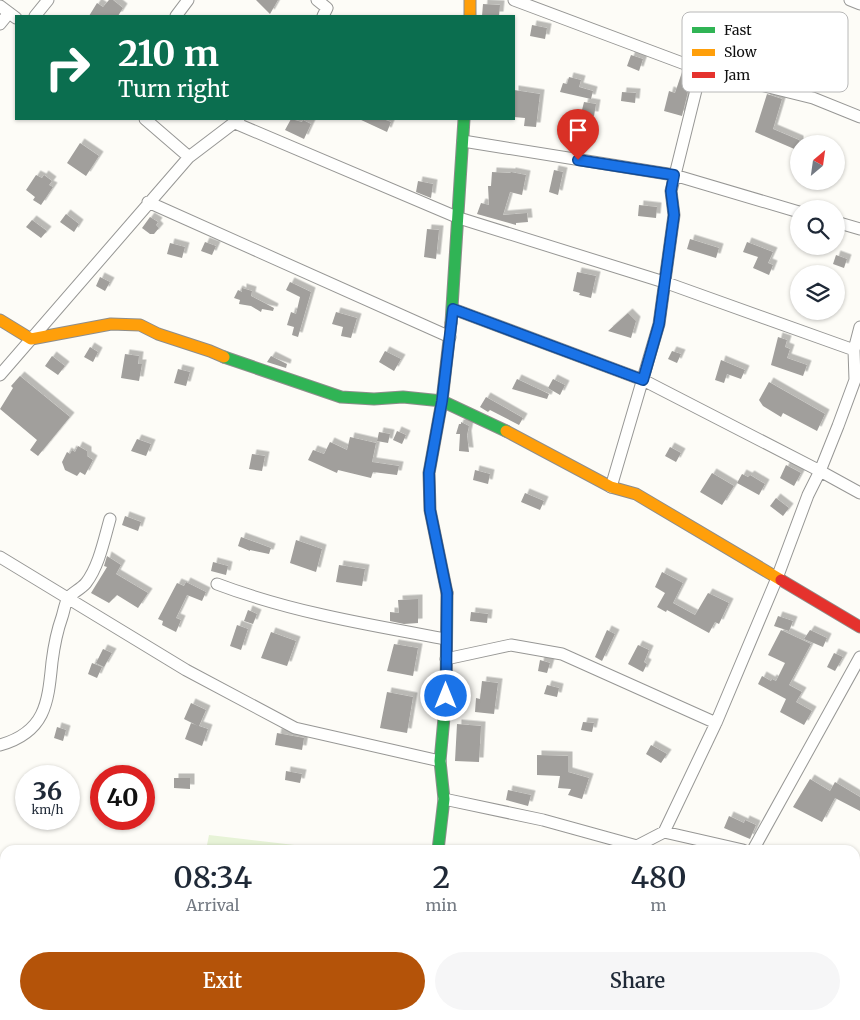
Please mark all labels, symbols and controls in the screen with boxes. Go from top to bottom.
legend [682,12,848,92]
text: Fast [724,21,752,39]
text: 210 m [118,32,219,76]
icon: right [35,35,100,100]
text: Slow [724,43,757,61]
text: Jam [723,66,750,84]
text: Turn right [118,75,229,103]
pin [557,109,599,160]
icon: arrive [564,116,592,144]
north arrow [790,135,845,190]
map controls [790,135,845,320]
button: search [790,200,845,255]
button: layers [790,265,845,320]
position arrow [419,669,471,721]
speed limit sign: 40 [90,765,155,830]
text: 36 [33,775,62,807]
text: km/h [32,802,63,817]
text: 08:34 [173,858,252,896]
text: 2 [432,858,450,896]
text: 480 [630,858,687,896]
text: Arrival [186,895,239,915]
text: min [425,895,457,915]
text: m [651,895,667,915]
button: Exit [20,952,425,1010]
button: Share [435,952,840,1010]

